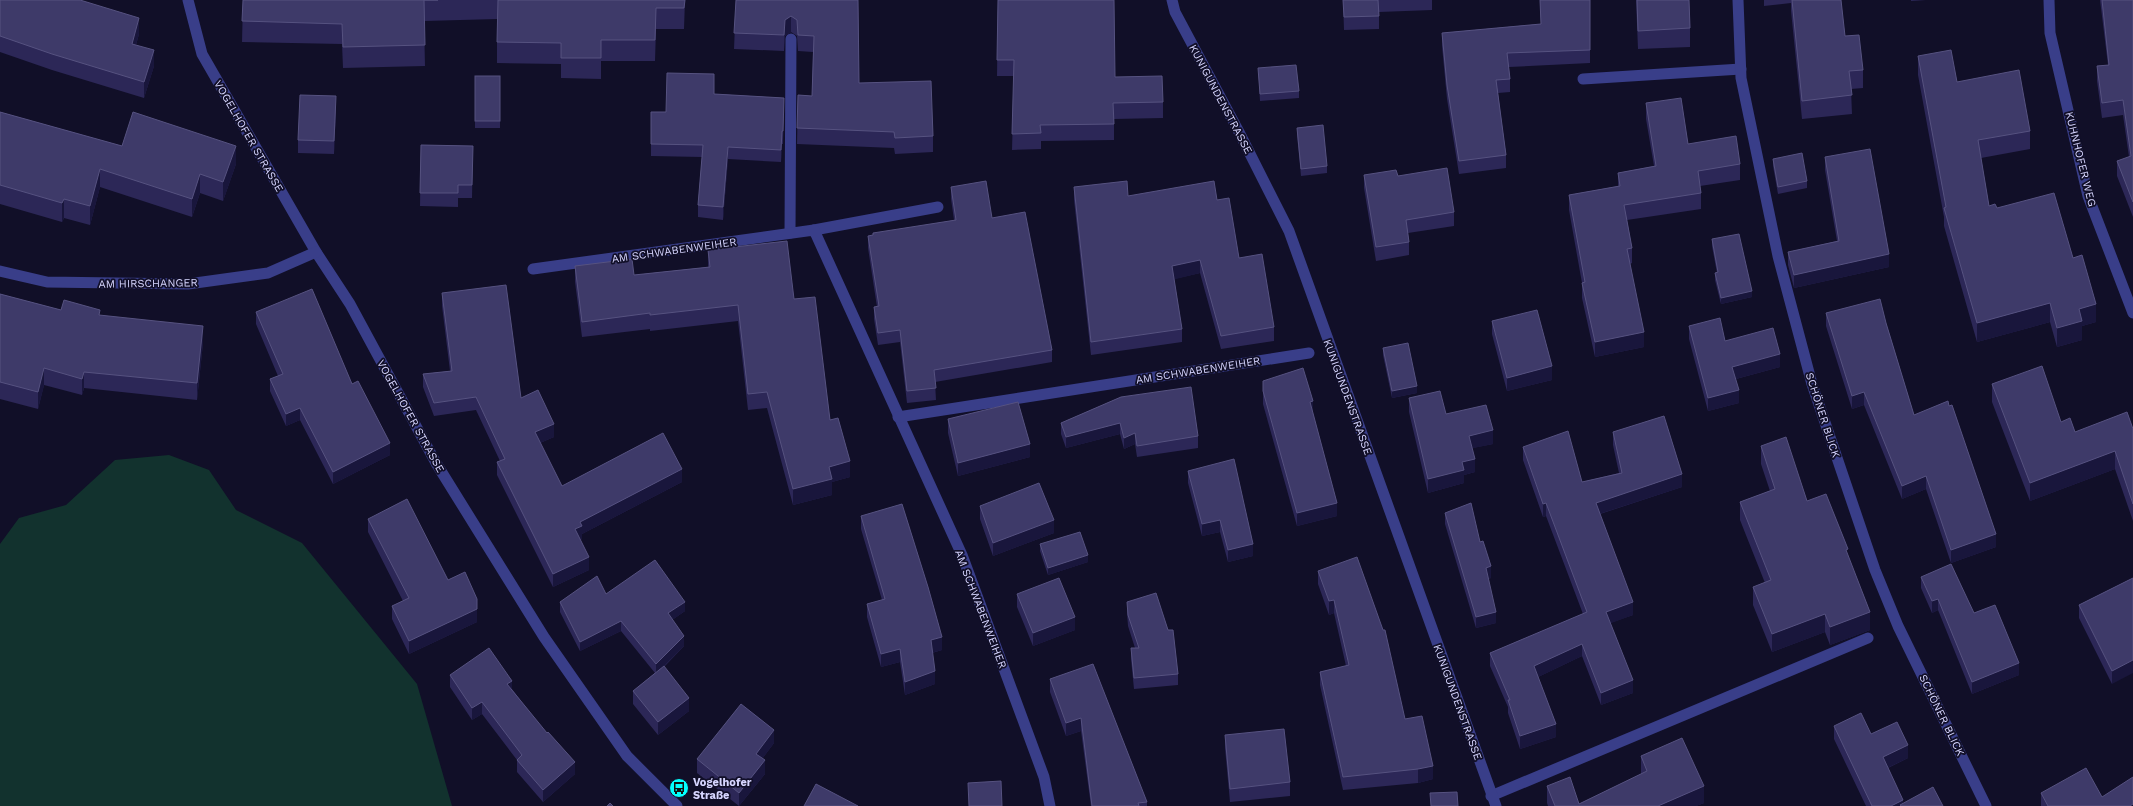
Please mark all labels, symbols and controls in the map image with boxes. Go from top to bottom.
street label: KUNIGUNDENSTRASSE [1186,42,1255,156]
street label: VOGELHOFER STRASSE [211,78,286,194]
street label: KUHNHOFER WEG [2062,110,2099,208]
street label: AM SCHWABENWEIHER [611,235,737,266]
street label: AM HIRSCHANGER [98,276,198,291]
street label: KUNIGUNDENSTRASSE [1321,338,1375,457]
street label: AM SCHWABENWEIHER [1135,354,1261,387]
street label: VOGELHOFER STRASSE [374,358,447,475]
street label: SCHÖNER BLICK [1803,371,1843,459]
street label: AM SCHWABENWEIHER [952,548,1009,670]
street label: KUNIGUNDENSTRASSE [1431,643,1485,762]
street label: SCHÖNER BLICK [1916,672,1968,758]
place label: Vogelhofer Straße [693,776,752,802]
bus stop icon: Vogelhofer Straße [668,777,690,799]

